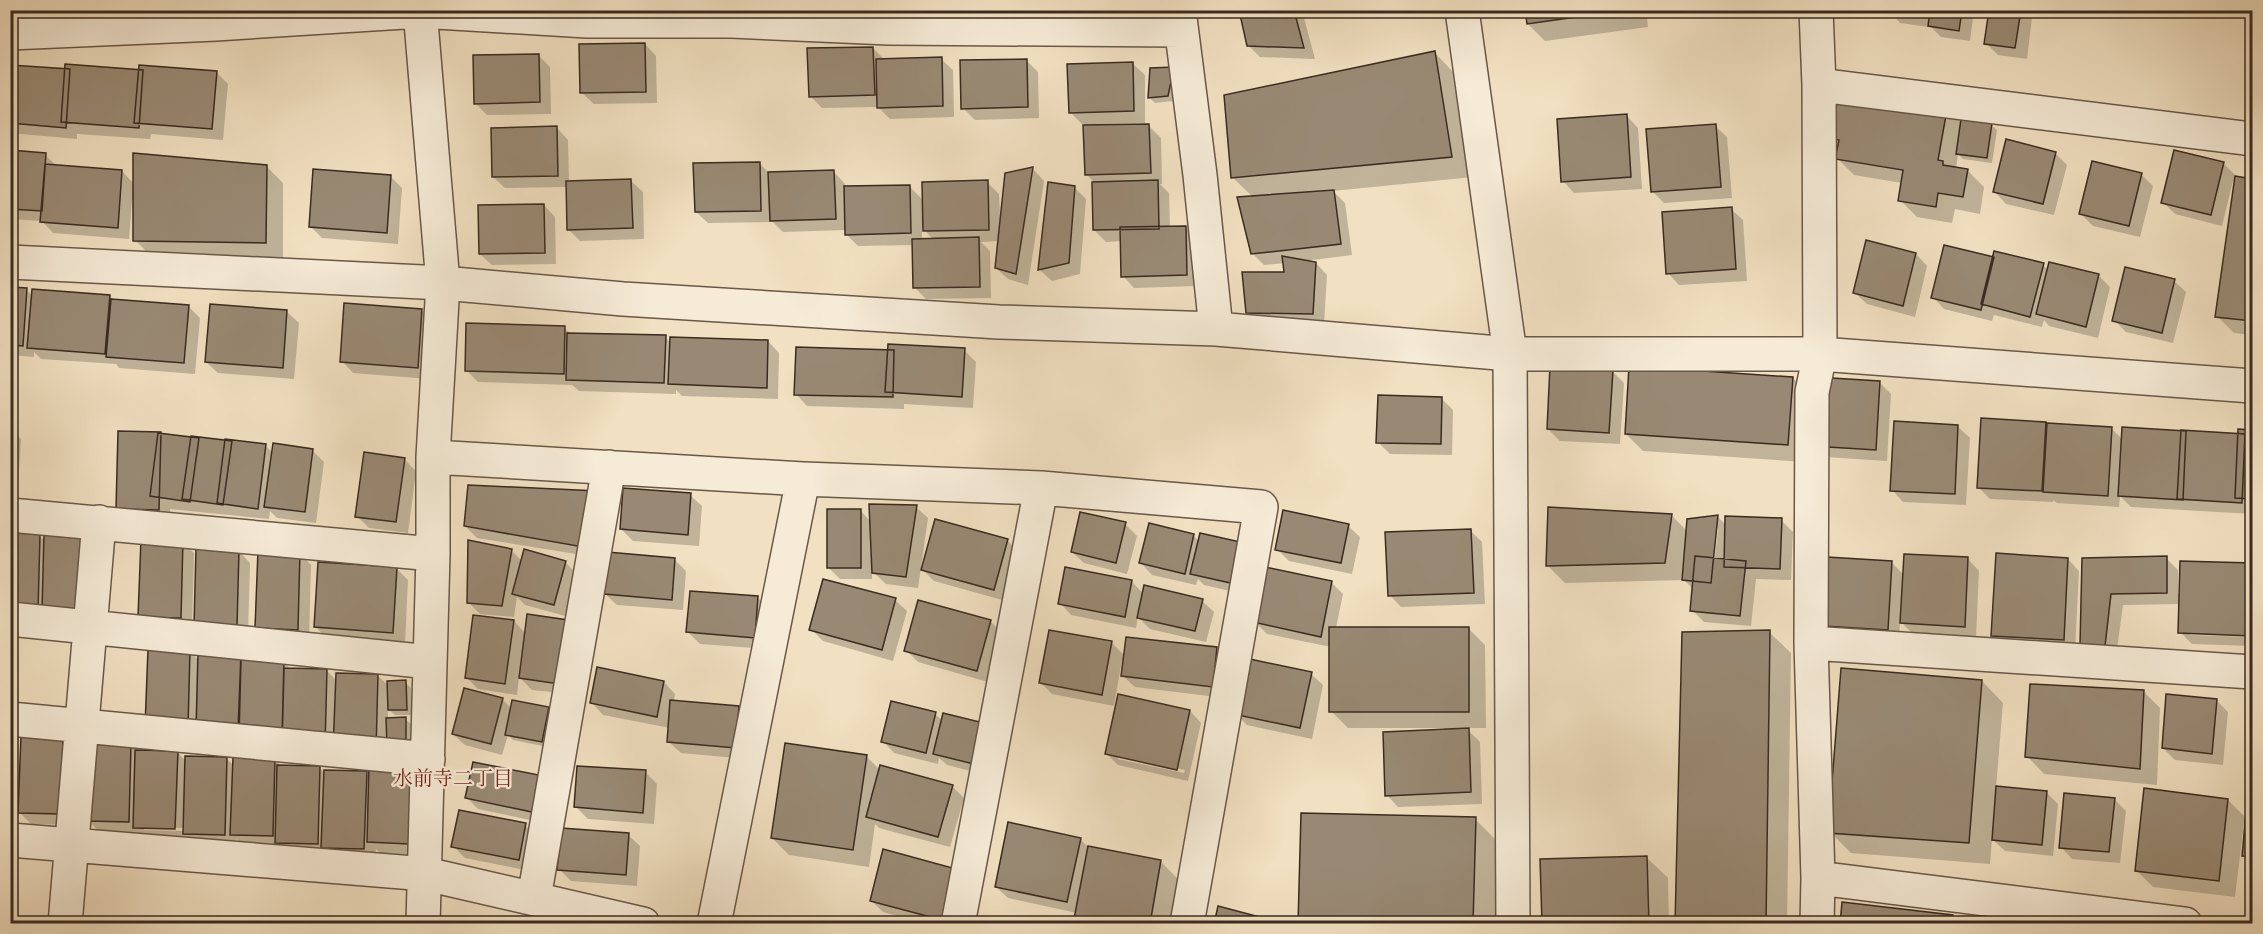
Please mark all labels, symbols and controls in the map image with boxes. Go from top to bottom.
district label: 水前寺二丁目 [393,766,513,794]

